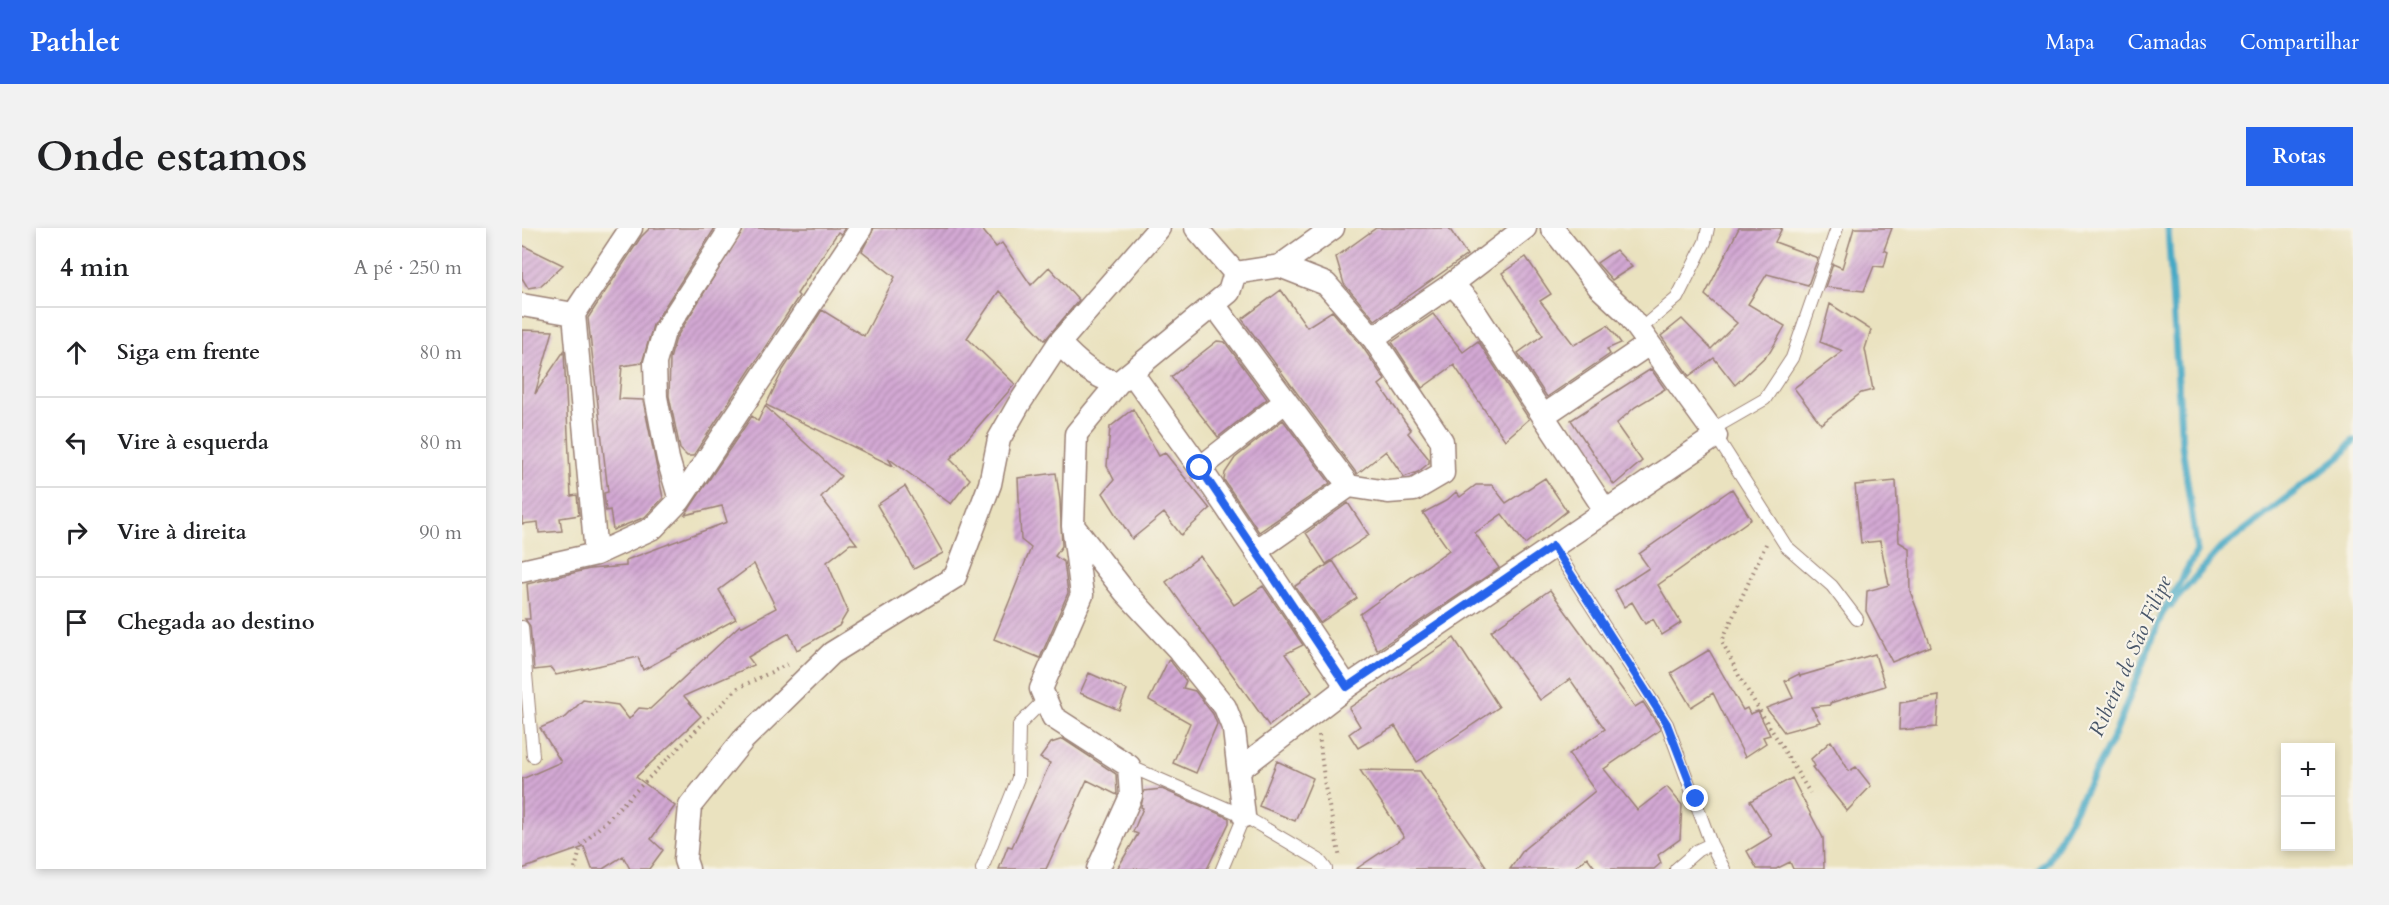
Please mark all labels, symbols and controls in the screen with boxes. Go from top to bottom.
text: Pathlet [30,23,119,61]
text: Mapa [2045,28,2095,57]
text: Camadas [2128,28,2207,57]
text: Compartilhar [2240,28,2359,57]
button: Rotas [2246,127,2353,186]
text: Onde estamos [36,128,307,185]
text: 4 min [60,250,129,285]
text: A pé · 250 m [354,254,462,281]
icon: ahead [60,336,93,369]
text: Siga em frente [117,337,260,367]
text: 80 m [419,339,462,366]
icon: left [60,426,93,459]
text: Vire à esquerda [117,427,269,457]
text: 80 m [419,429,462,456]
route start [1186,454,1212,480]
icon: right [60,516,93,549]
text: Vire à direita [117,517,247,547]
text: 90 m [419,519,462,546]
water label: Ribeira de São Filipe [2082,570,2179,741]
icon: arrive [60,606,93,639]
text: Chegada ao destino [117,607,315,637]
map controls [2281,743,2335,851]
button: + [2281,743,2335,797]
route end [1682,785,1708,811]
button: − [2281,797,2335,851]

